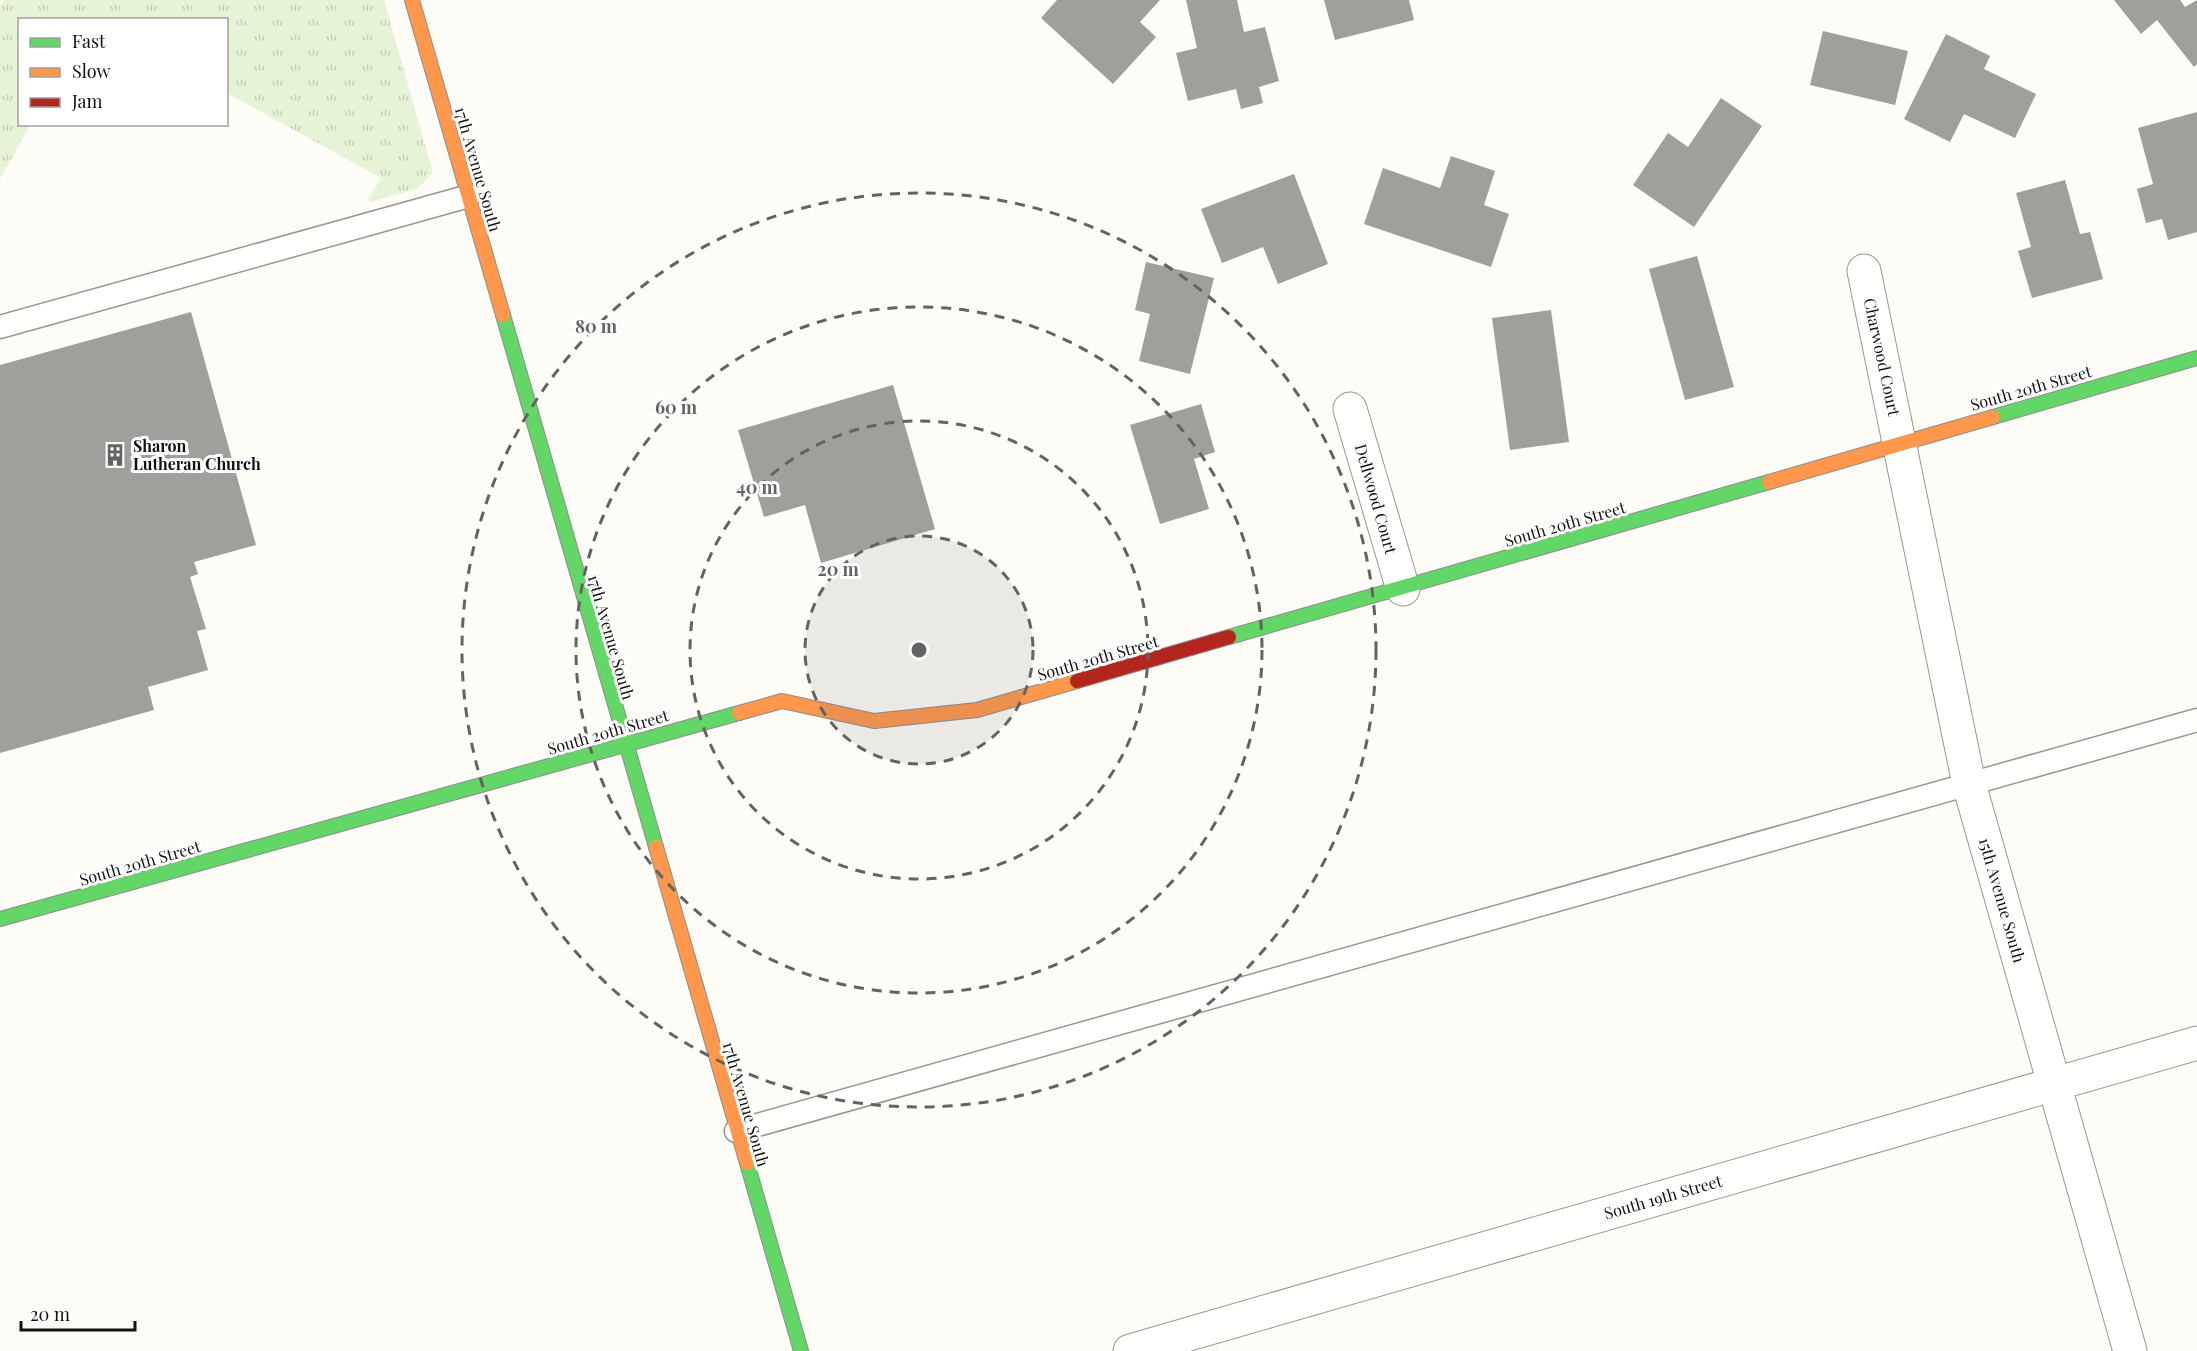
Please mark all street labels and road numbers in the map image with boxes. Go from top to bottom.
street label: 17th Avenue South [451,104,507,235]
street label: Charwood Court [1860,296,1905,418]
street label: South 20th Street [1968,360,2094,415]
street label: Dellwood Court [1351,441,1402,557]
street label: South 20th Street [1502,496,1628,551]
street label: 17th Avenue South [584,572,640,703]
street label: South 20th Street [1035,630,1161,685]
street label: South 20th Street [545,704,671,759]
street label: South 20th Street [77,835,203,890]
street label: 15th Avenue South [1975,835,2031,966]
street label: 17th Avenue South [719,1039,775,1170]
street label: South 19th Street [1601,1170,1725,1223]

